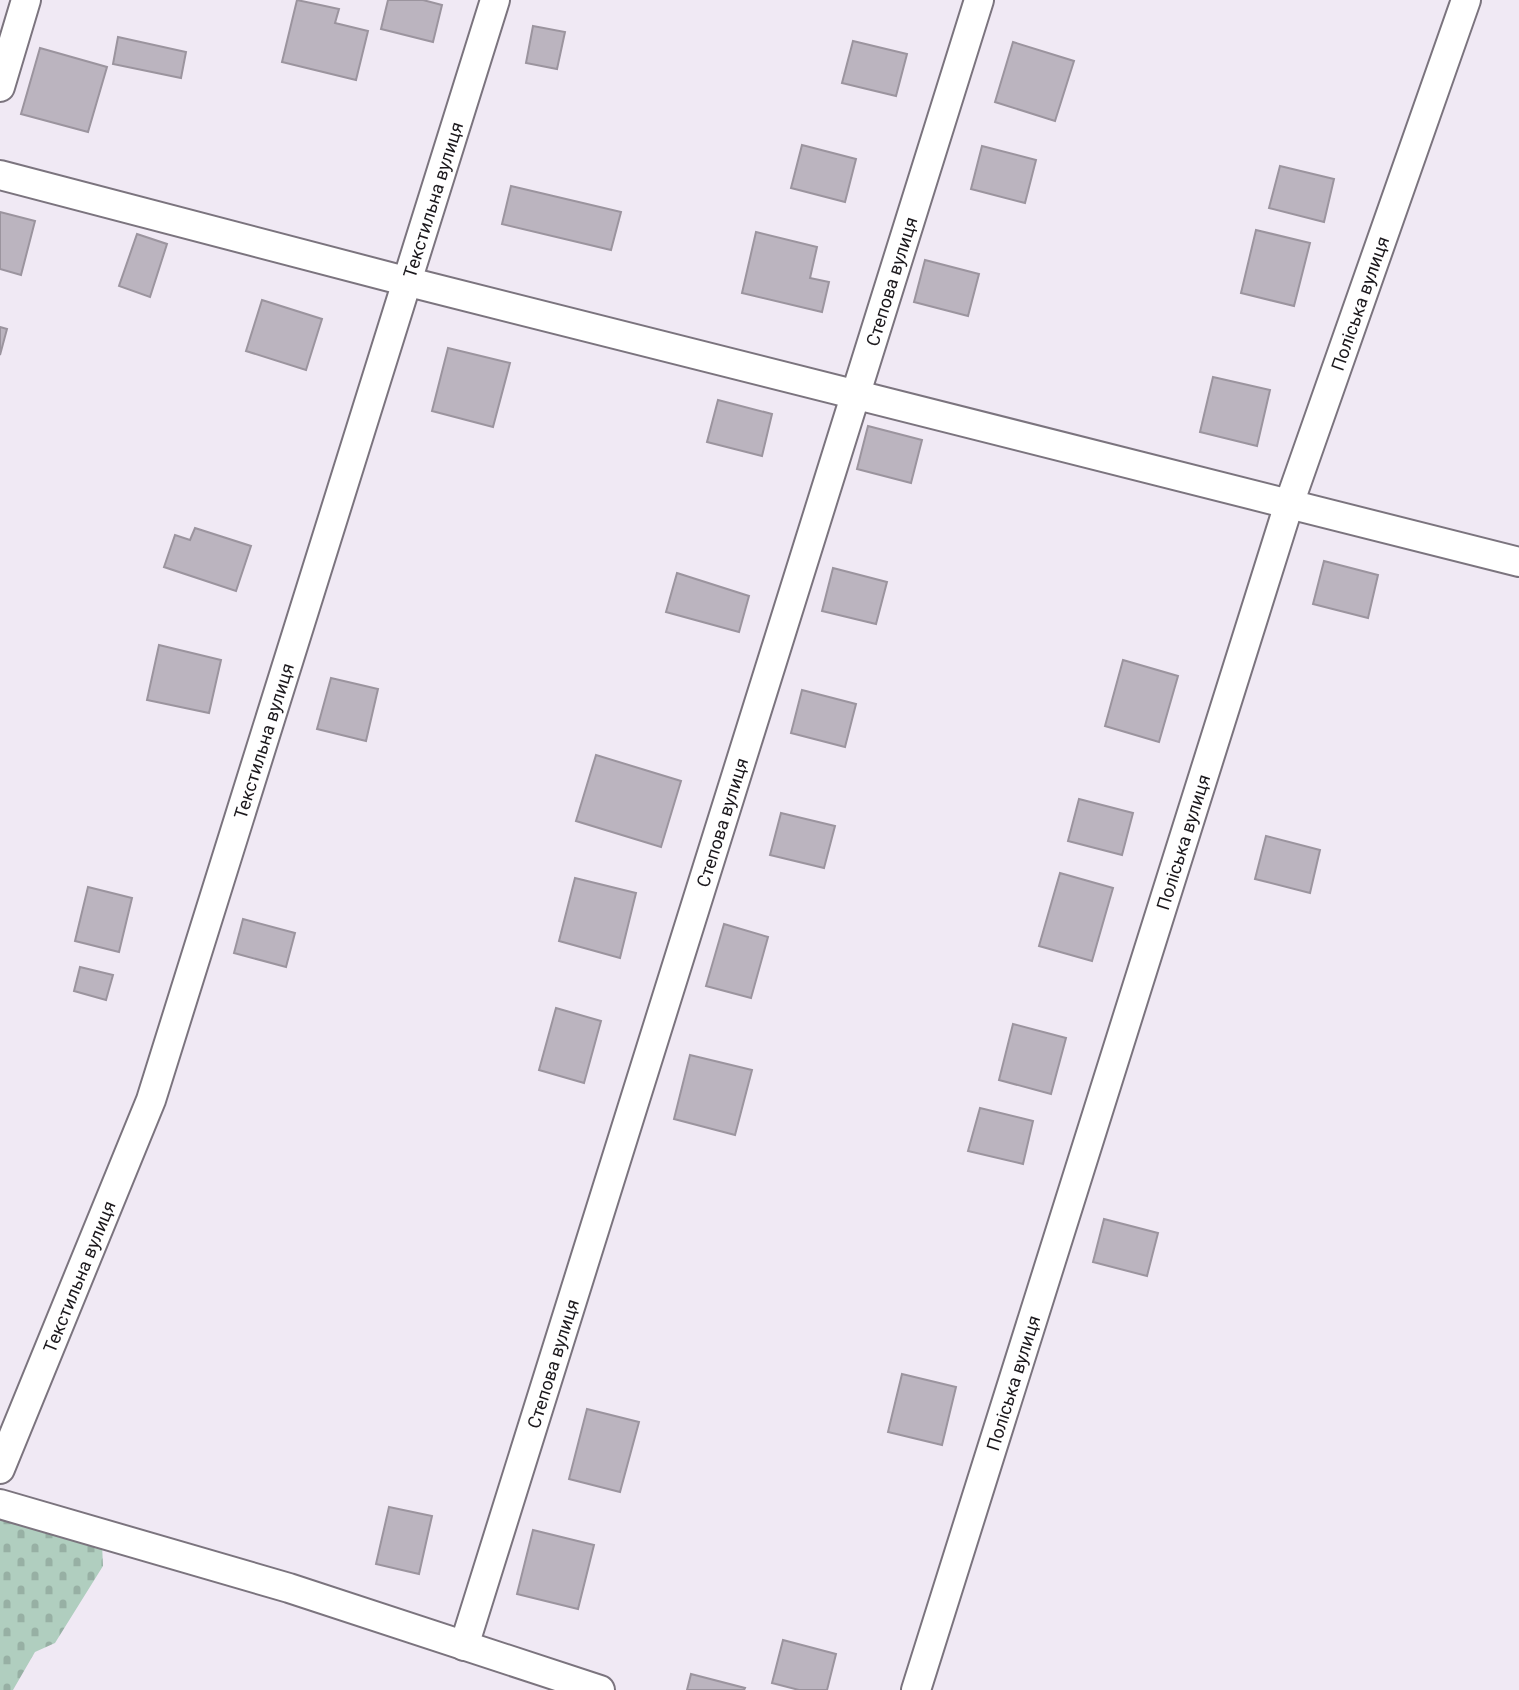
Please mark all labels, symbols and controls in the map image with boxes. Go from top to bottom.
street label: Текстильна вулиця [398,119,467,280]
street label: Степова вулиця [861,214,921,348]
street label: Поліська вулиця [1326,233,1393,373]
street label: Текстильна вулиця [229,660,298,821]
street label: Степова вулиця [692,755,752,890]
street label: Поліська вулиця [1152,772,1214,912]
street label: Текстильна вулиця [38,1197,119,1356]
street label: Степова вулиця [522,1296,582,1431]
street label: Поліська вулиця [981,1313,1044,1453]

